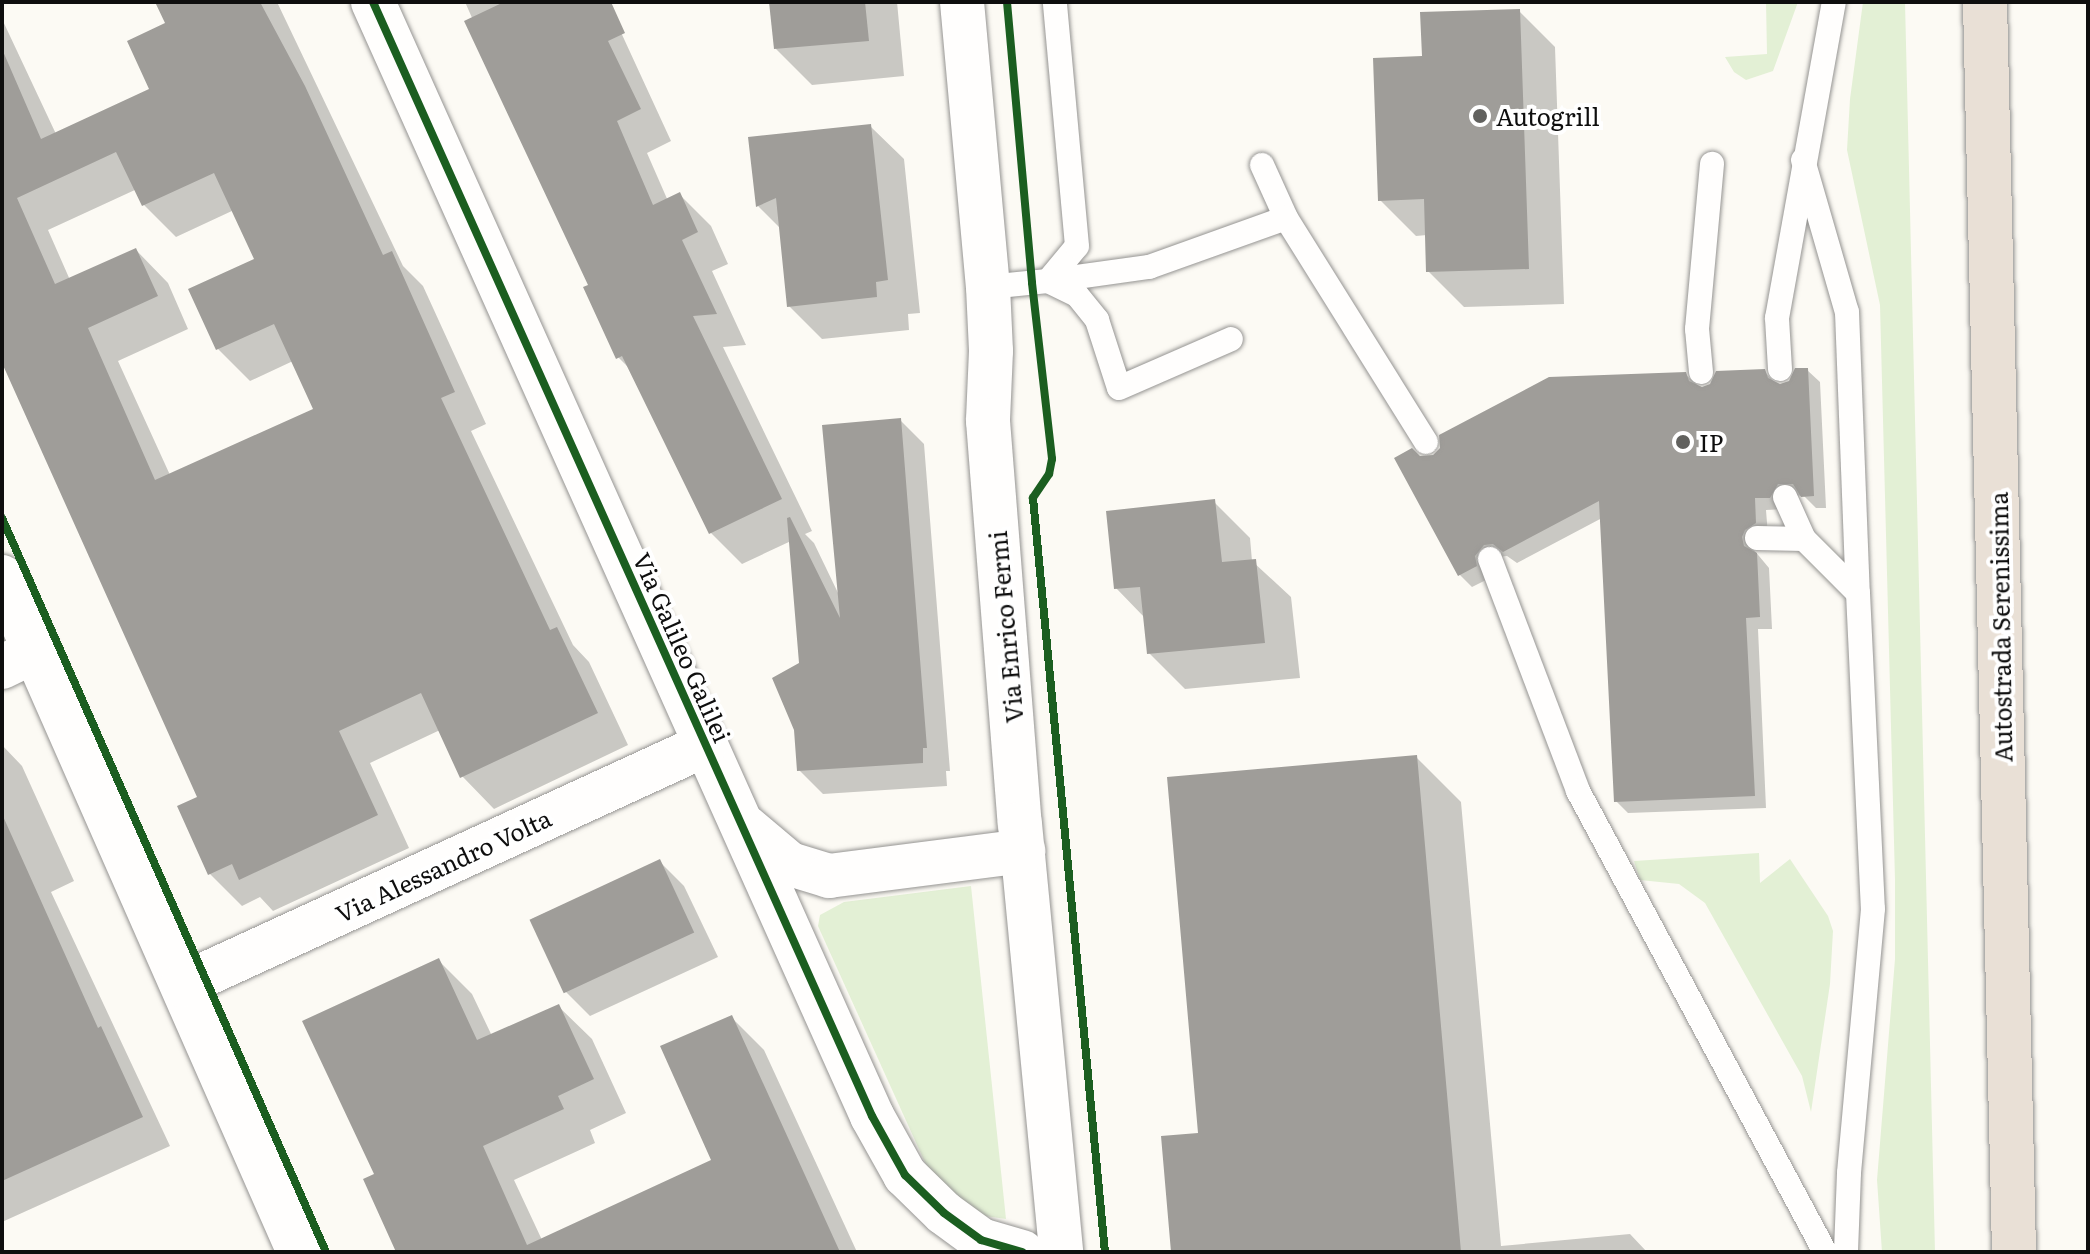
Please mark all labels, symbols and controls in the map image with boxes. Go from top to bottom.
place label: Autogrill [1496,102,1600,130]
marker: Autogrill [1471,107,1489,125]
place label: IP [1699,428,1723,456]
marker: IP [1674,433,1692,451]
street label: Autostrada Serenissima [1983,492,2017,762]
street label: Via Enrico Fermi [982,530,1028,724]
street label: Via Galileo Galilei [628,548,738,746]
street label: Via Alessandro Volta [331,802,555,928]

